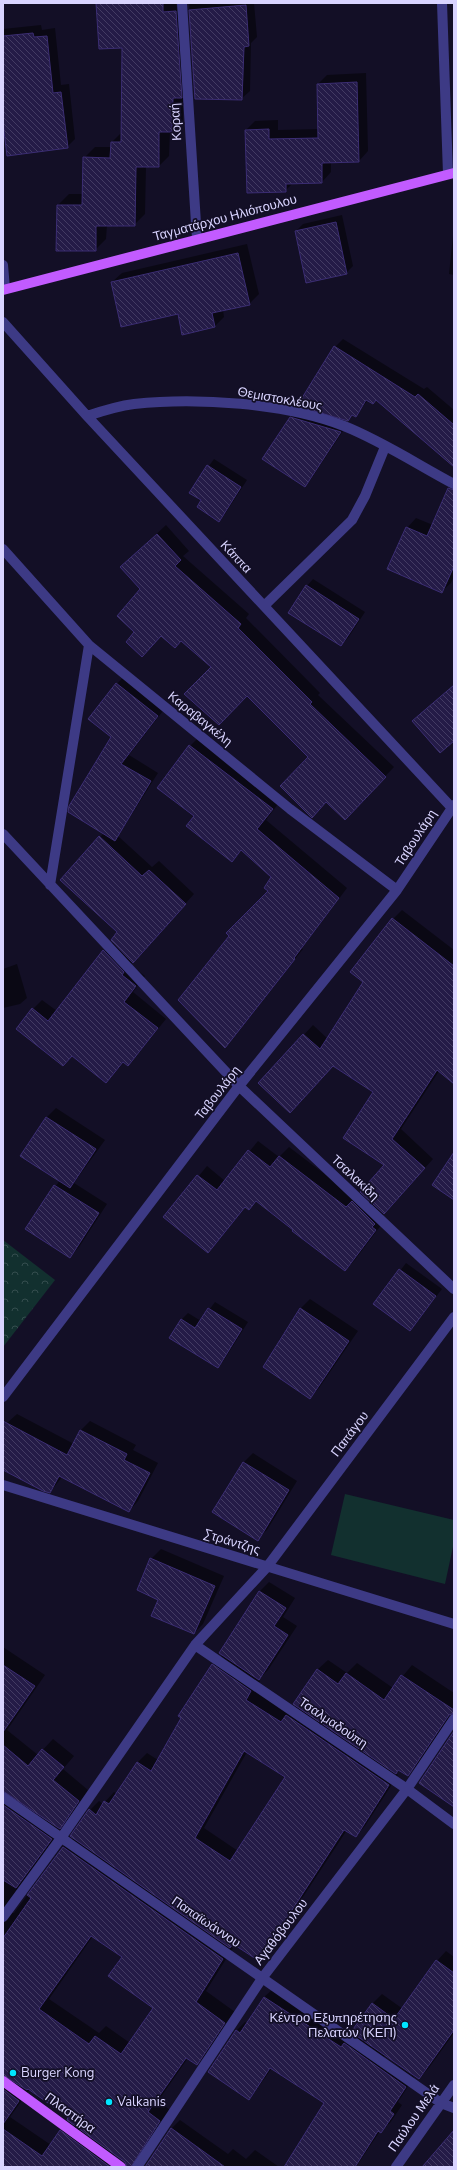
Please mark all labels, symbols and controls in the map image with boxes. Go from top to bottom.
street label: Κοραή [166,102,186,142]
street label: Ταγματάρχου Ηλιόπουλου [151,190,299,246]
street label: Θεμιστοκλέους [236,383,324,415]
street label: Κάππα [216,537,256,578]
street label: Καραβαγκέλη [164,687,236,751]
street label: Ταβουλάρη [391,806,441,870]
street label: Ταβουλάρη [191,1062,245,1124]
street label: Τσαλακίδη [327,1151,383,1205]
street label: Παπάγου [327,1407,373,1461]
street label: Στράντζης [201,1525,263,1559]
street label: Τσαλμαδούπη [295,1693,371,1753]
street label: Παπαϊωάννου [168,1892,244,1952]
street label: Αγαθόβουλου [250,1895,312,1969]
place label: Κέντρο Εξυπηρέτησης Πελατών (ΚΕΠ) [269,2009,397,2042]
marker: Κέντρο Εξυπηρέτησης Πελατών (ΚΕΠ) [400,2020,410,2030]
place label: Burger Kong [21,2064,94,2082]
marker: Burger Kong [8,2068,18,2078]
street label: Παύλου Μελά [384,2080,444,2155]
street label: Πλαστήρα [41,2089,99,2138]
place label: Valkanis [116,2093,166,2111]
marker: Valkanis [104,2097,114,2107]

